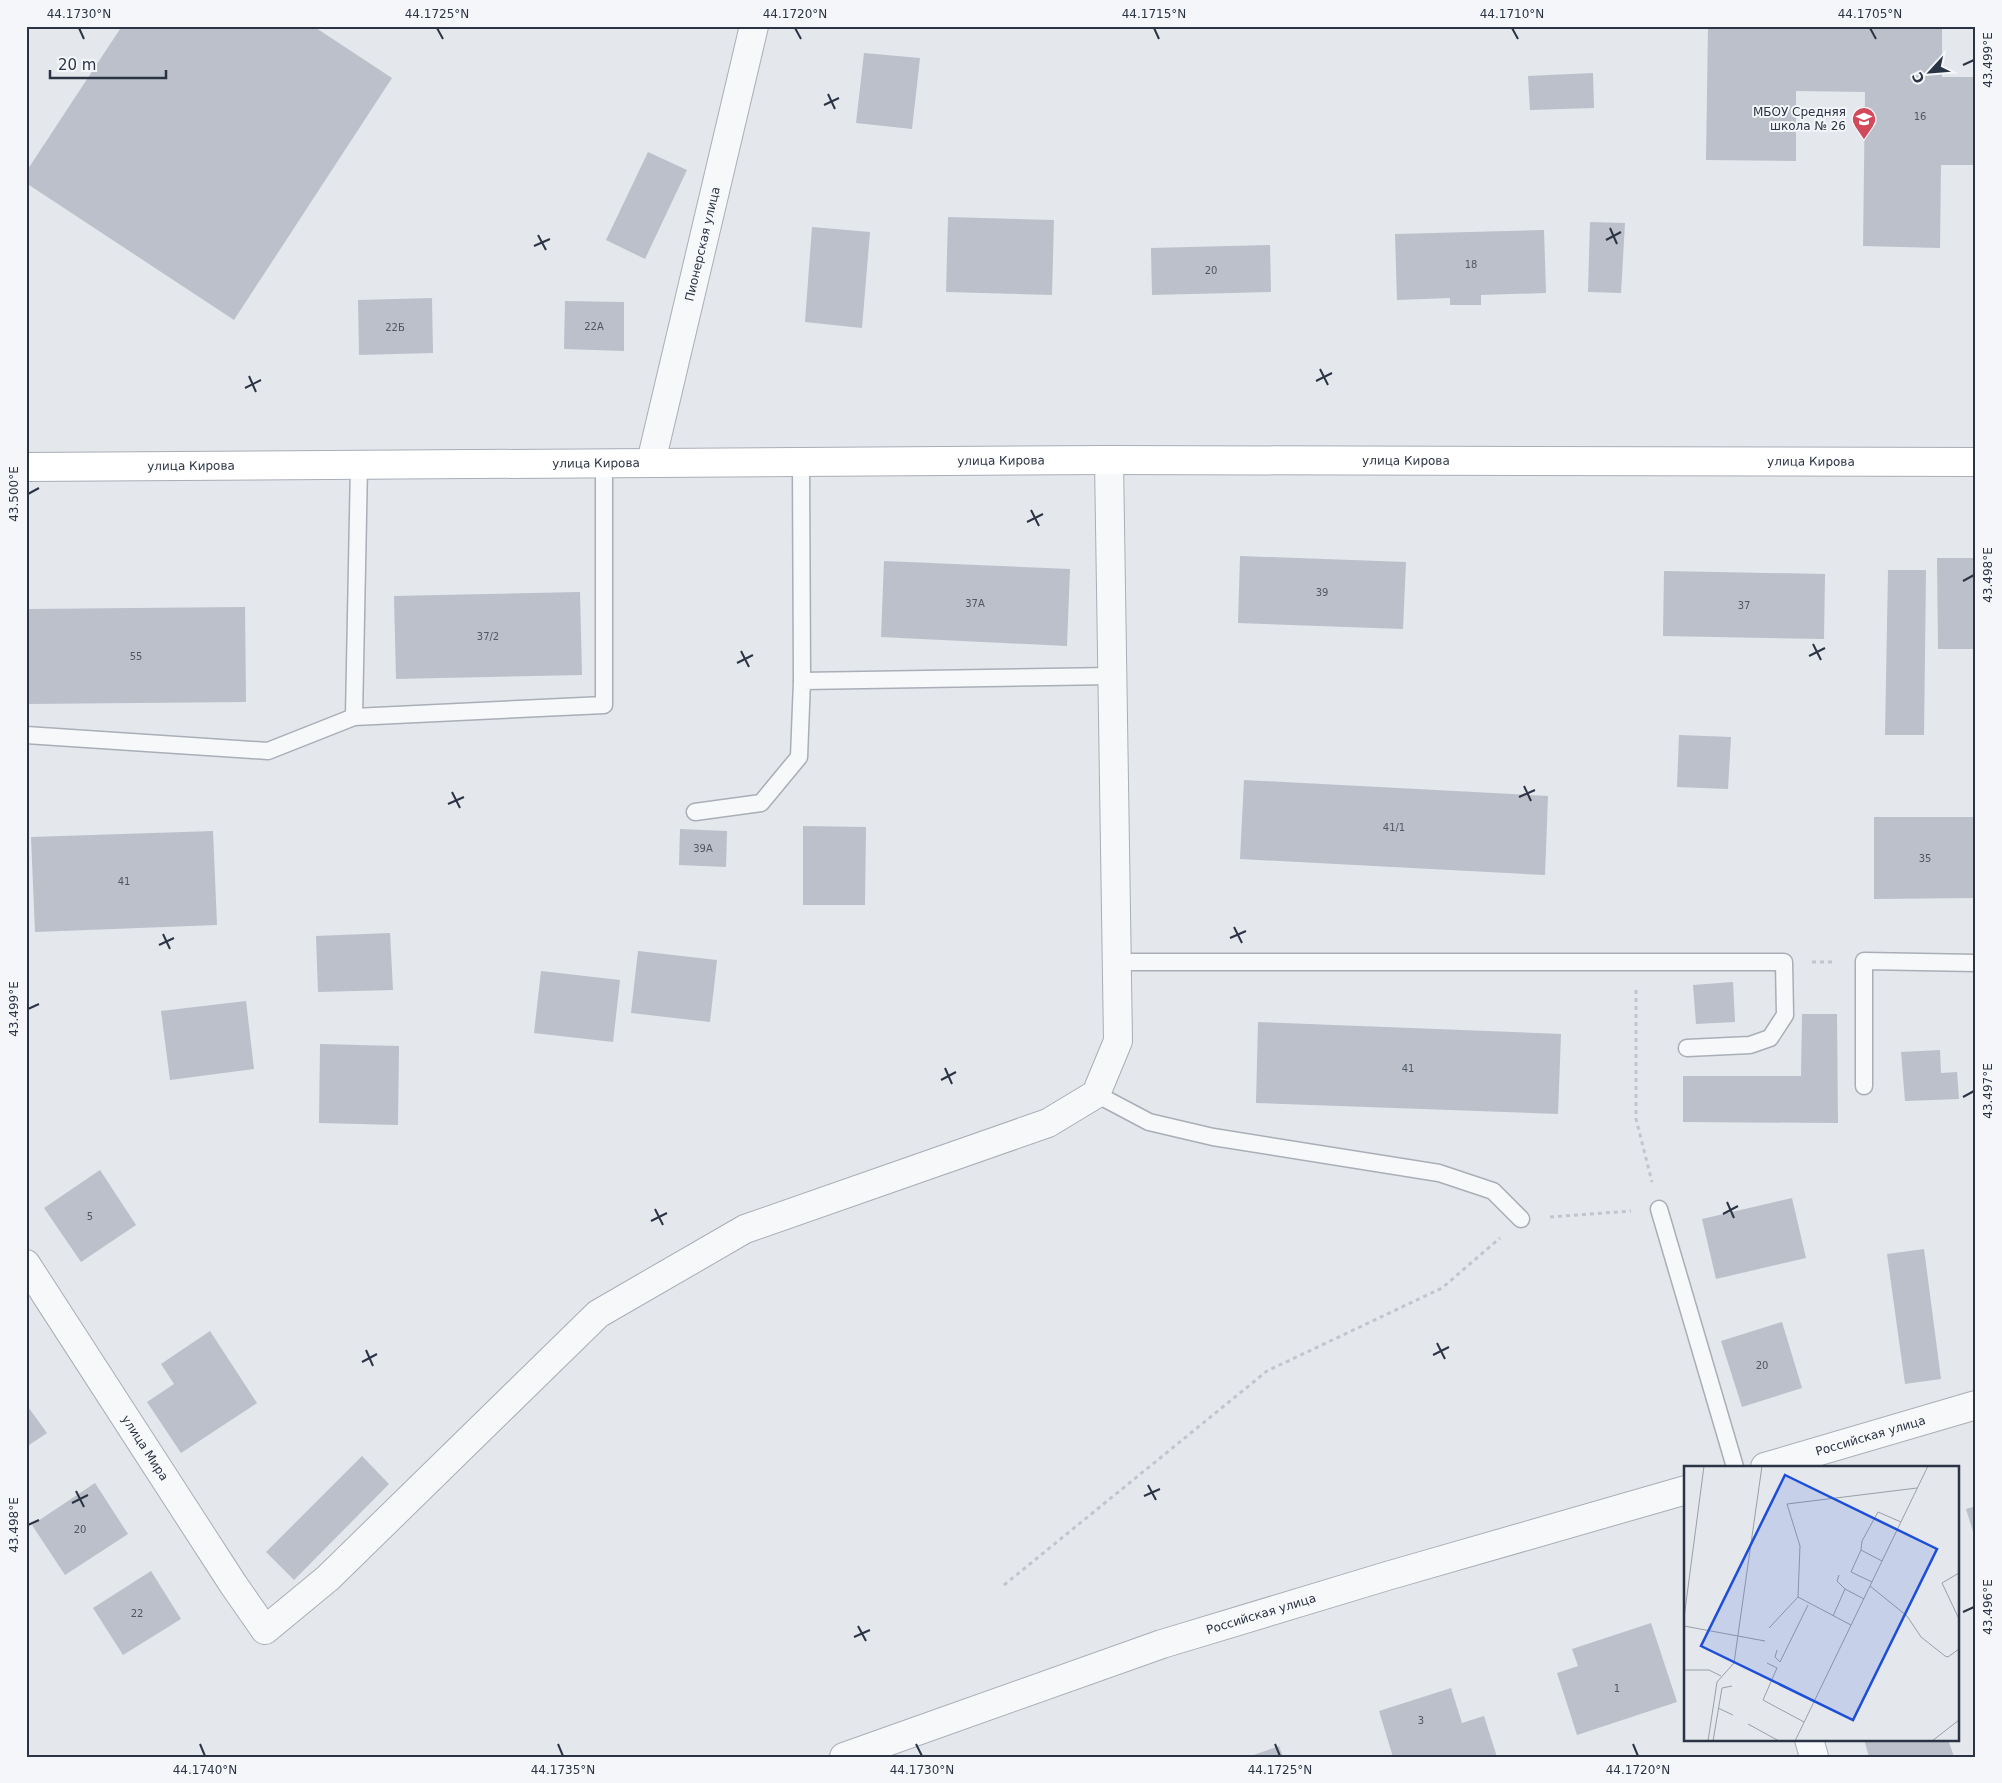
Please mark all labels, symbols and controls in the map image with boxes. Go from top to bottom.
text: 44.1730°N [47,7,111,21]
text: 44.1725°N [405,7,469,21]
text: 44.1720°N [763,7,827,21]
text: 44.1715°N [1122,7,1186,21]
text: 44.1710°N [1480,7,1544,21]
text: 44.1705°N [1838,7,1902,21]
text: 43.499°E [1981,32,1995,88]
scale bar [50,48,166,80]
north arrow [1904,48,1954,98]
text: 20 m [58,56,96,74]
text: С [1909,70,1928,86]
place label: МБОУ Средняя школа № 26 [1753,105,1846,133]
school or university icon: МБОУ Средняя школа № 26 [1851,106,1877,140]
house number: 16 [1914,111,1926,122]
street label: Пионерская улица [682,185,723,303]
house number: 18 [1465,259,1477,270]
house number: 20 [1205,265,1217,276]
house number: 22А [584,321,604,332]
house number: 22Б [385,322,405,333]
street label: улица Кирова [957,453,1045,468]
street label: улица Кирова [1362,454,1450,468]
street label: улица Кирова [1767,455,1855,469]
street label: улица Кирова [552,456,640,471]
street label: улица Кирова [147,459,235,473]
text: 43.500°E [7,466,21,522]
text: 43.498°E [1981,547,1995,603]
house number: 39 [1316,587,1328,598]
house number: 37A [965,598,985,609]
house number: 37 [1738,600,1750,611]
house number: 37/2 [477,631,499,642]
house number: 55 [130,651,142,662]
house number: 41/1 [1383,822,1405,833]
house number: 39А [693,843,713,854]
house number: 35 [1919,853,1931,864]
house number: 41 [118,876,130,887]
text: 43.499°E [7,981,21,1037]
house number: 41 [1402,1063,1414,1074]
text: 43.497°E [1981,1063,1995,1119]
house number: 5 [87,1211,93,1222]
house number: 20 [1756,1360,1768,1371]
street label: улица Мира [119,1413,171,1483]
street label: Российская улица [1814,1413,1927,1459]
inset map [1684,1466,1960,1740]
text: 43.498°E [7,1497,21,1553]
house number: 20 [74,1524,86,1535]
text: 43.496°E [1981,1579,1995,1635]
street label: Российская улица [1205,1591,1318,1637]
house number: 22 [131,1608,143,1619]
house number: 1 [1614,1683,1620,1694]
house number: 3 [1418,1715,1424,1726]
text: 44.1740°N [173,1763,237,1777]
text: 44.1735°N [531,1763,595,1777]
text: 44.1730°N [890,1763,954,1777]
text: 44.1725°N [1248,1763,1312,1777]
text: 44.1720°N [1606,1763,1670,1777]

